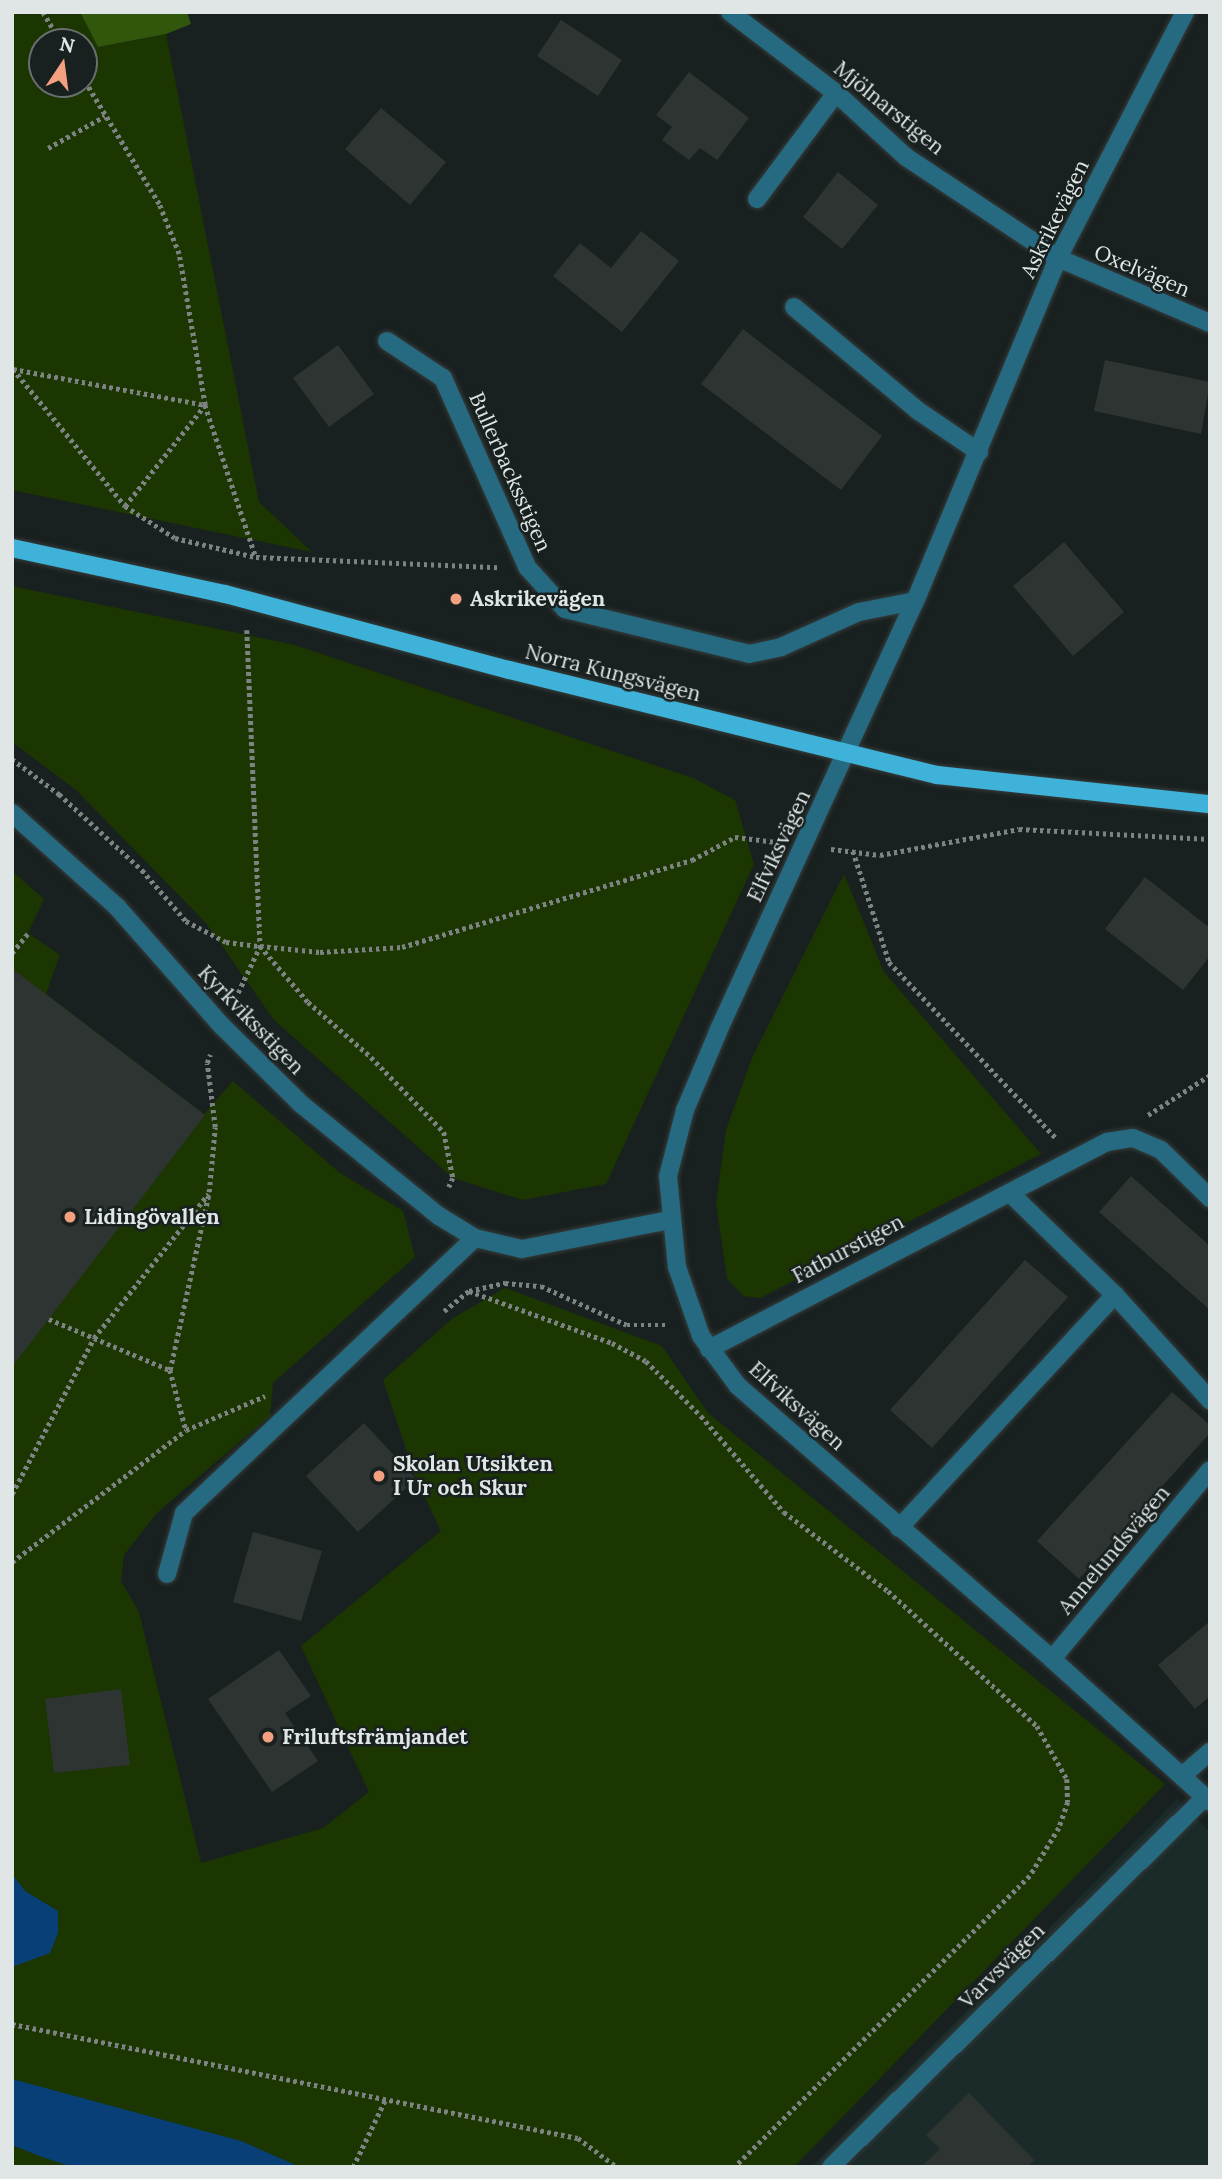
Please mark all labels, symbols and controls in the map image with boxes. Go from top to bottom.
north arrow [28,28,98,98]
text: N [57,31,77,58]
street label: Mjölnarstigen [829,56,949,160]
street label: Askrikevägen [1016,156,1094,282]
street label: Oxelvägen [1090,240,1194,302]
street label: Bullerbacksstigen [464,388,556,556]
place label: Askrikevägen [470,586,605,612]
marker: Askrikevägen [448,591,464,607]
street label: Norra Kungsvägen [523,639,703,707]
street label: Elfviksvägen [742,786,816,906]
street label: Kyrkviksstigen [193,960,309,1080]
place label: Lidingövallen [84,1204,220,1230]
marker: Lidingövallen [62,1209,78,1225]
street label: Fatburstigen [788,1209,908,1289]
street label: Elfviksvägen [744,1356,850,1456]
place label: Skolan Utsikten I Ur och Skur [393,1451,553,1501]
marker: Skolan Utsikten I Ur och Skur [371,1468,387,1484]
street label: Annelundsvägen [1053,1481,1175,1619]
place label: Friluftsfrämjandet [282,1724,468,1750]
marker: Friluftsfrämjandet [260,1729,276,1745]
street label: Varvsvägen [954,1918,1050,2014]

